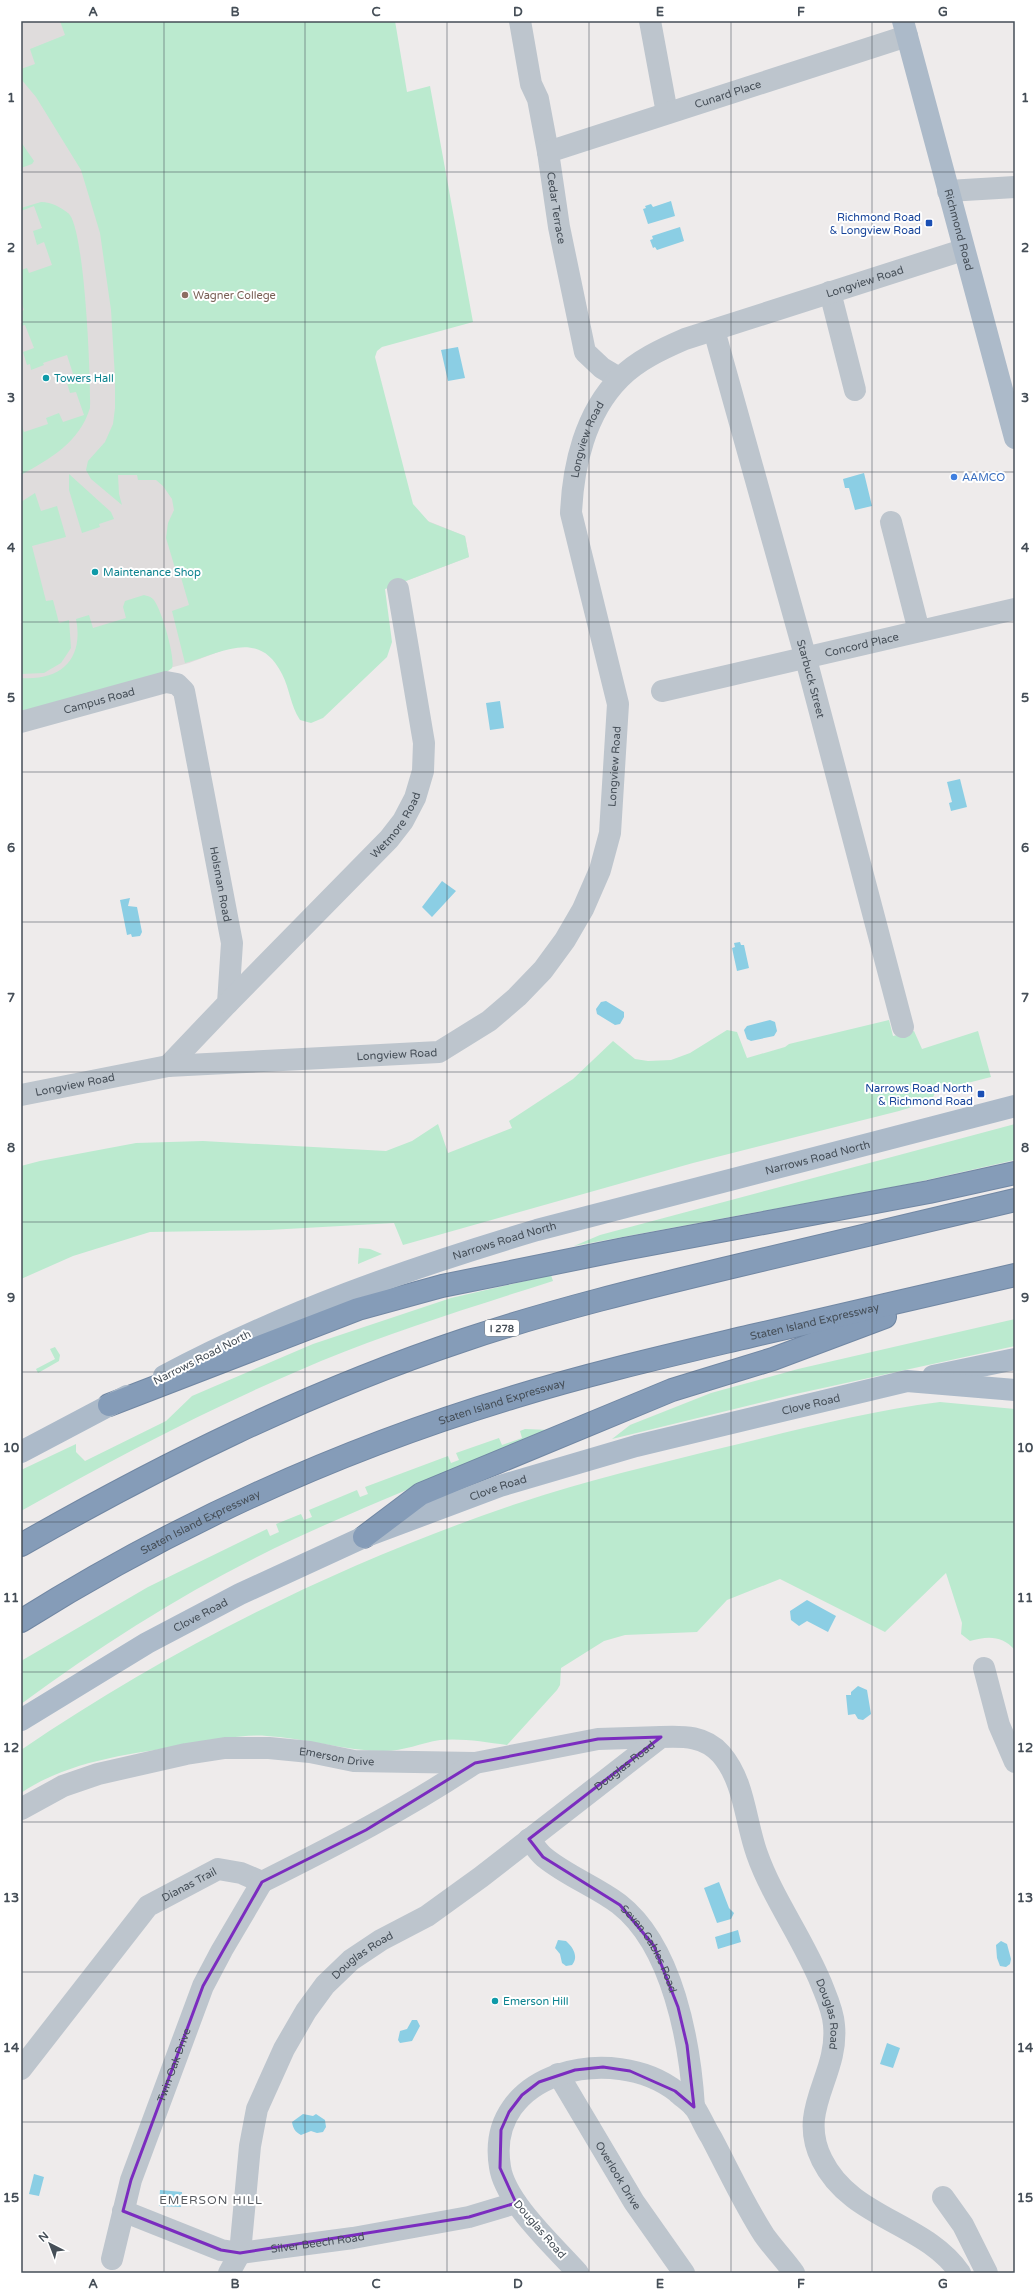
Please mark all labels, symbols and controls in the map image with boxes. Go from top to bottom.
text: A [88,4,98,20]
text: B [230,4,240,20]
text: C [371,4,381,20]
text: D [513,4,523,20]
text: E [656,4,664,20]
text: F [797,4,805,20]
text: G [938,4,948,20]
street label: Cunard Place [693,78,763,111]
text: 1 [7,90,15,106]
text: 1 [1021,90,1029,106]
street label: Cedar Terrace [544,171,568,245]
street label: Richmond Road [941,187,976,272]
place label: Richmond Road & Longview Road [829,211,921,237]
marker: Richmond Road & Longview Road [924,218,934,228]
text: 2 [7,240,15,256]
text: 2 [1021,240,1029,256]
street label: Longview Road [824,263,905,300]
place label: Wagner College [193,289,276,302]
marker: Wagner College [180,290,190,300]
place label: Towers Hall [54,372,114,385]
marker: Towers Hall [41,373,51,383]
text: 3 [7,390,15,406]
text: 3 [1021,390,1029,406]
street label: Longview Road [569,399,607,479]
place label: AAMCO [962,471,1005,484]
marker: AAMCO [949,472,959,482]
text: 4 [7,540,16,556]
text: 4 [1021,540,1030,556]
place label: Maintenance Shop [103,566,201,579]
marker: Maintenance Shop [90,567,100,577]
street label: Concord Place [823,630,900,660]
street label: Starbuck Street [794,638,827,720]
street label: Campus Road [62,685,136,717]
text: 5 [7,690,15,706]
text: 5 [1021,690,1029,706]
street label: Longview Road [606,726,624,807]
street label: Wetmore Road [368,791,423,861]
text: 6 [7,840,15,856]
text: 6 [1021,840,1029,856]
street label: Holsman Road [207,845,234,923]
text: 7 [7,990,15,1006]
text: 7 [1021,990,1029,1006]
street label: Longview Road [356,1046,438,1063]
street label: Longview Road [34,1071,116,1099]
place label: Narrows Road North & Richmond Road [865,1082,973,1108]
marker: Narrows Road North & Richmond Road [976,1089,986,1099]
street label: Narrows Road North [764,1138,871,1178]
text: 8 [7,1140,15,1156]
text: 8 [1021,1140,1029,1156]
street label: Narrows Road North [451,1219,558,1263]
text: 9 [7,1290,15,1306]
text: 9 [1021,1290,1029,1306]
street label: Staten Island Expressway [749,1301,880,1343]
road number: I 278 [485,1320,519,1336]
street label: Narrows Road North [151,1327,253,1388]
street label: Staten Island Expressway [437,1376,567,1428]
street label: Clove Road [780,1391,841,1418]
text: 10 [3,1440,19,1456]
text: 10 [1017,1440,1033,1456]
street label: Clove Road [468,1473,528,1504]
street label: Staten Island Expressway [138,1487,262,1557]
text: 11 [3,1590,19,1606]
text: 11 [1017,1590,1033,1606]
street label: Clove Road [171,1596,230,1635]
street label: Douglas Road [592,1738,658,1794]
text: 12 [3,1740,19,1756]
text: 12 [1017,1740,1033,1756]
street label: Emerson Drive [298,1745,375,1768]
street label: Dianas Trail [160,1865,219,1905]
text: 13 [3,1890,19,1906]
text: 13 [1017,1890,1033,1906]
street label: Seven Gables Road [618,1902,679,1995]
street label: Douglas Road [329,1929,395,1982]
street label: Douglas Road [813,1977,840,2051]
place label: Emerson Hill [503,1995,568,2008]
marker: Emerson Hill [490,1996,500,2006]
street label: Twin Oak Drive [155,2026,194,2104]
text: 14 [3,2040,20,2056]
text: 14 [1017,2040,1034,2056]
street label: Overlook Drive [592,2139,643,2212]
text: 15 [3,2190,19,2206]
text: 15 [1017,2190,1033,2206]
district label: EMERSON HILL [159,2193,263,2207]
street label: Douglas Road [511,2197,569,2261]
north arrow [30,2224,70,2264]
text: N [36,2229,51,2245]
street label: Silver Beech Road [270,2230,366,2256]
text: A [88,2276,98,2292]
text: B [230,2276,240,2292]
text: C [371,2276,381,2292]
text: D [513,2276,523,2292]
text: E [656,2276,664,2292]
text: F [797,2276,805,2292]
text: G [938,2276,948,2292]

